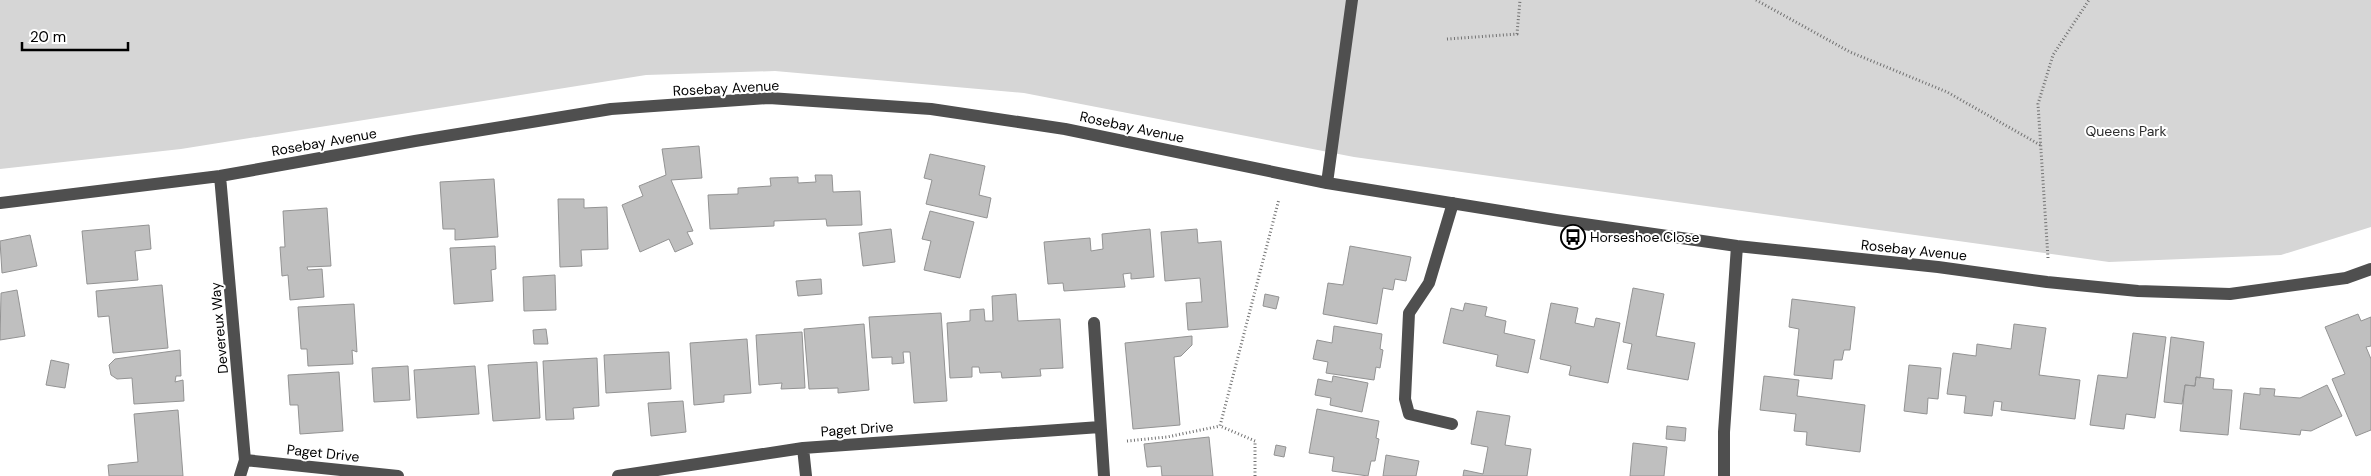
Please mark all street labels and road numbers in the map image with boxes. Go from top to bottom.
street label: Rosebay Avenue [672,76,780,100]
street label: Rosebay Avenue [1078,107,1186,147]
street label: Rosebay Avenue [270,124,378,160]
street label: Rosebay Avenue [1860,235,1968,265]
street label: Devereux Way [206,281,232,375]
street label: Paget Drive [820,417,894,441]
street label: Paget Drive [286,440,360,466]

